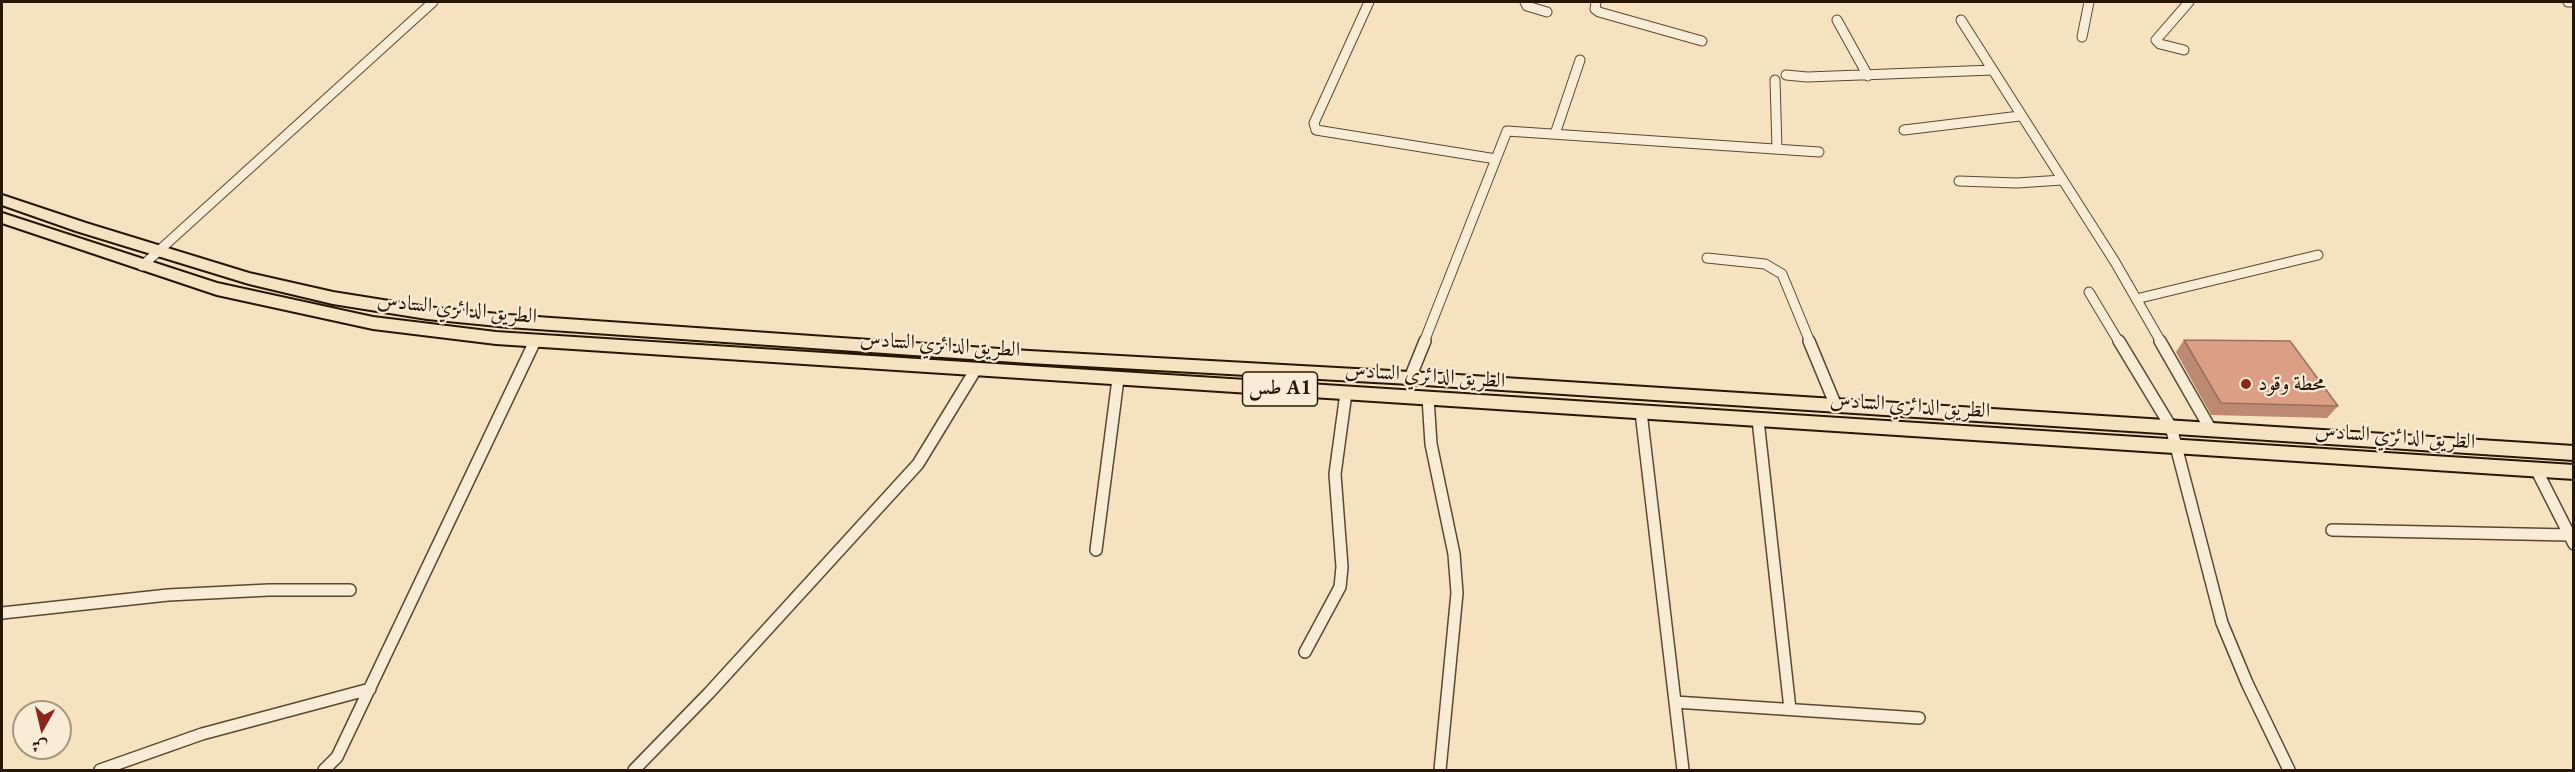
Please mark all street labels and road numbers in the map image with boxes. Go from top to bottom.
street label: الطريق الدائري السادس [376,288,538,330]
street label: الطريق الدائري السادس [859,327,1021,363]
street label: الطريق الدائري السادس [1344,358,1506,394]
road number: طس A1 [1242,372,1318,406]
street label: الطريق الدائري السادس [1829,388,1991,424]
street label: الطريق الدائري السادس [2314,419,2476,455]

